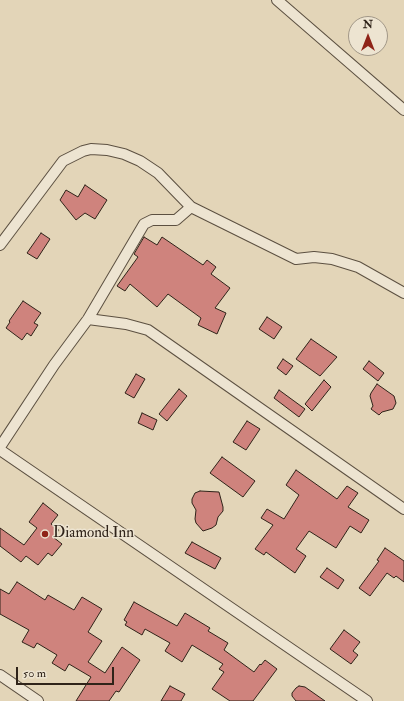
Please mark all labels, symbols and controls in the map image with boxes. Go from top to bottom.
north arrow [348,16,388,56]
text: N [363,18,373,31]
place label: Diamond Inn [53,525,134,543]
marker: Diamond Inn [40,529,50,539]
scale bar [18,659,116,685]
text: 50 m [23,666,46,681]

